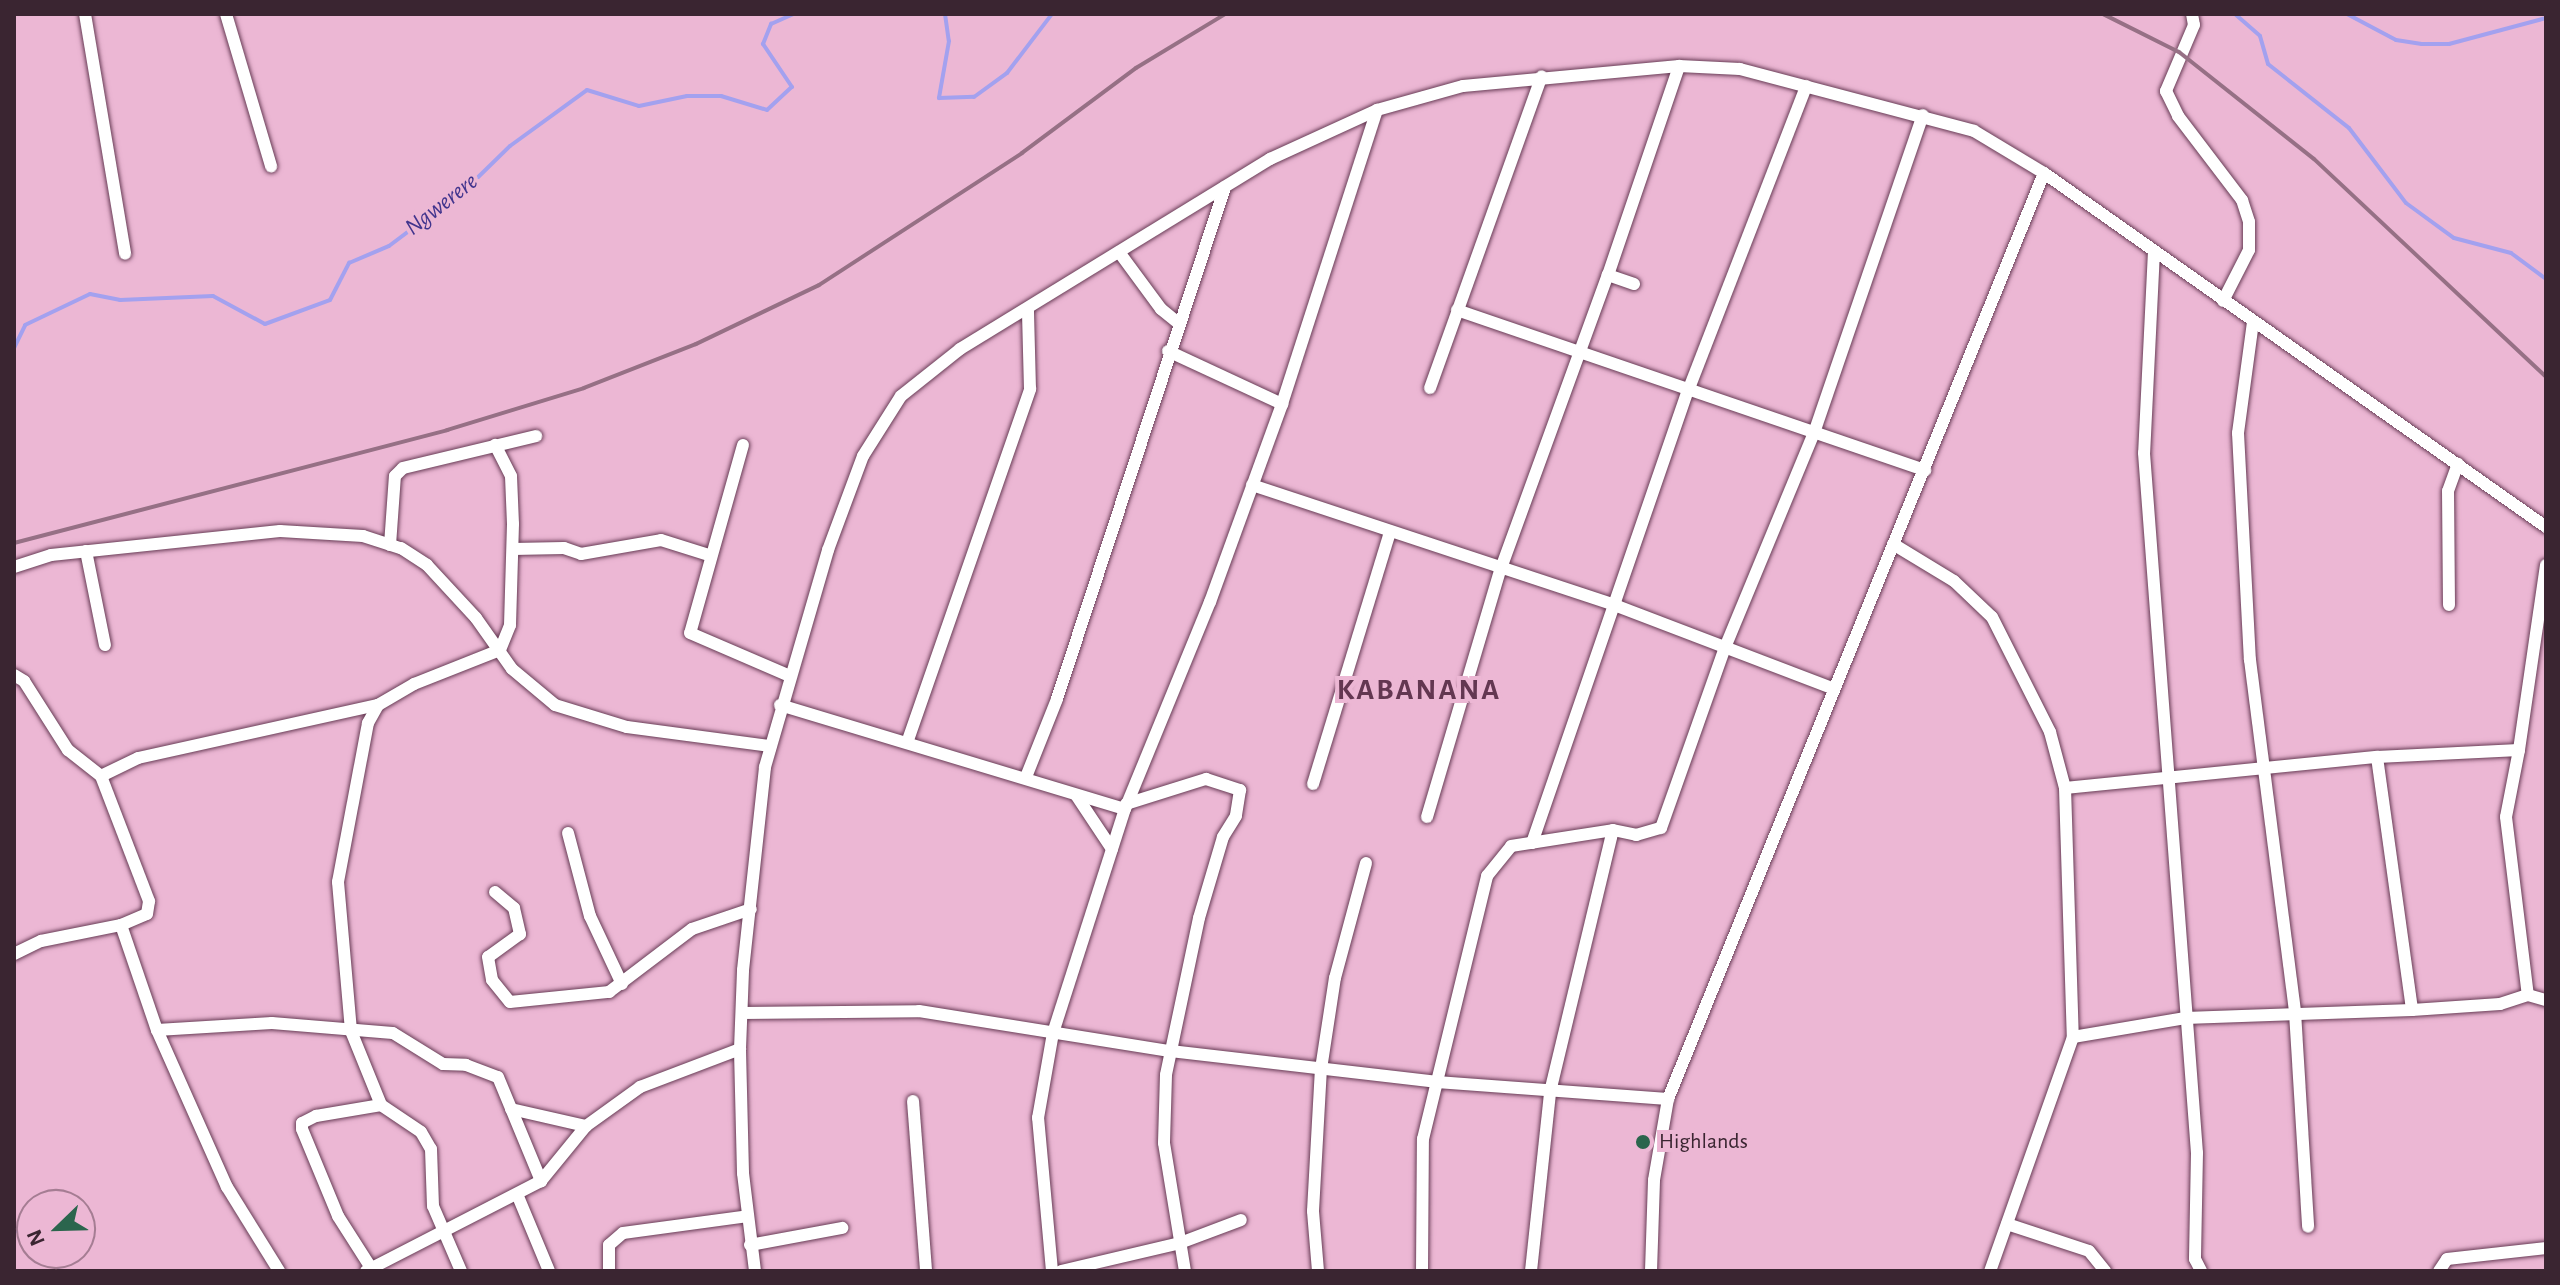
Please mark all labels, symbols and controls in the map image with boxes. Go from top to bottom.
water label: Ngwerere [400,168,484,242]
district label: KABANANA [1337,672,1501,708]
place label: Highlands [1659,1129,1748,1155]
marker: Highlands [1634,1133,1652,1151]
north arrow [16,1189,96,1269]
text: N [23,1226,49,1249]

